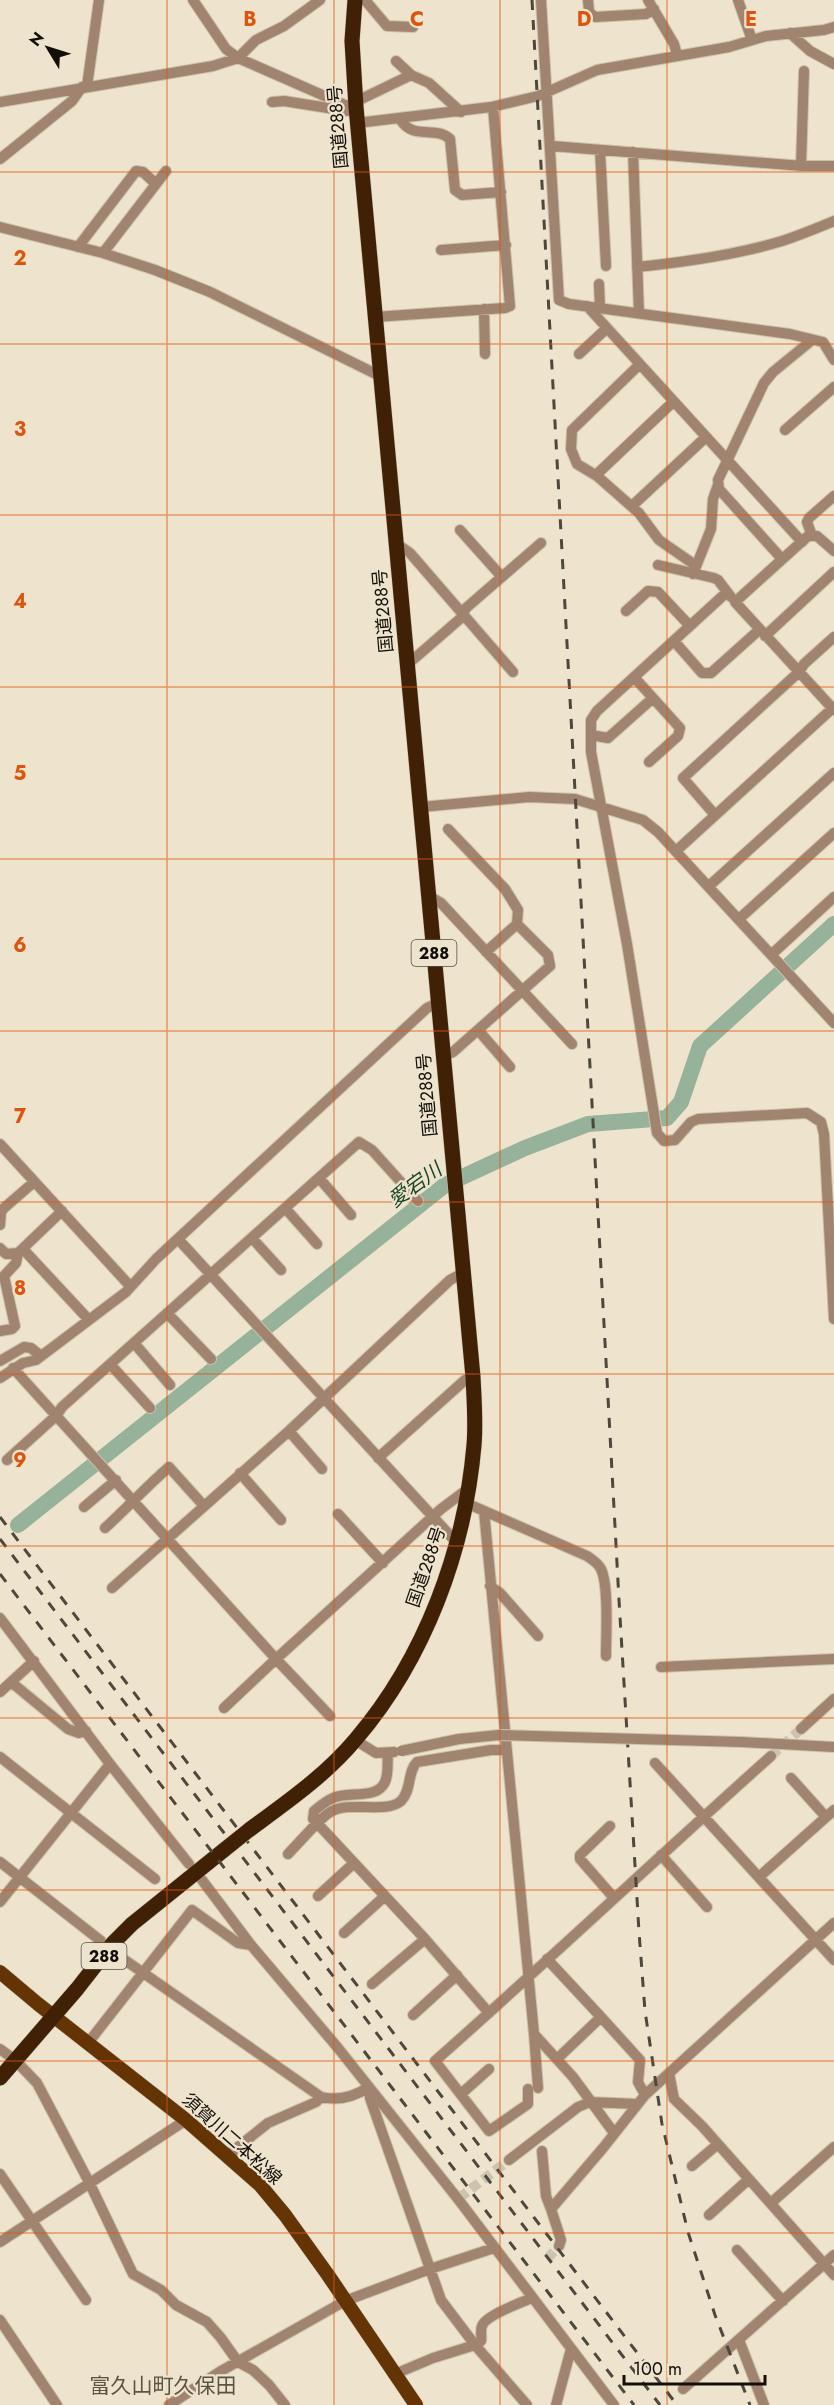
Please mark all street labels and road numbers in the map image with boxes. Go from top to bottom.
street label: 国道288号 [321,84,355,170]
street label: 国道288号 [366,568,400,654]
road number: 288 [412,940,456,966]
street label: 国道288号 [410,1052,444,1138]
street label: 国道288号 [400,1523,452,1611]
road number: 288 [82,1943,126,1969]
street label: 須賀川二本松線 [176,2087,288,2191]

